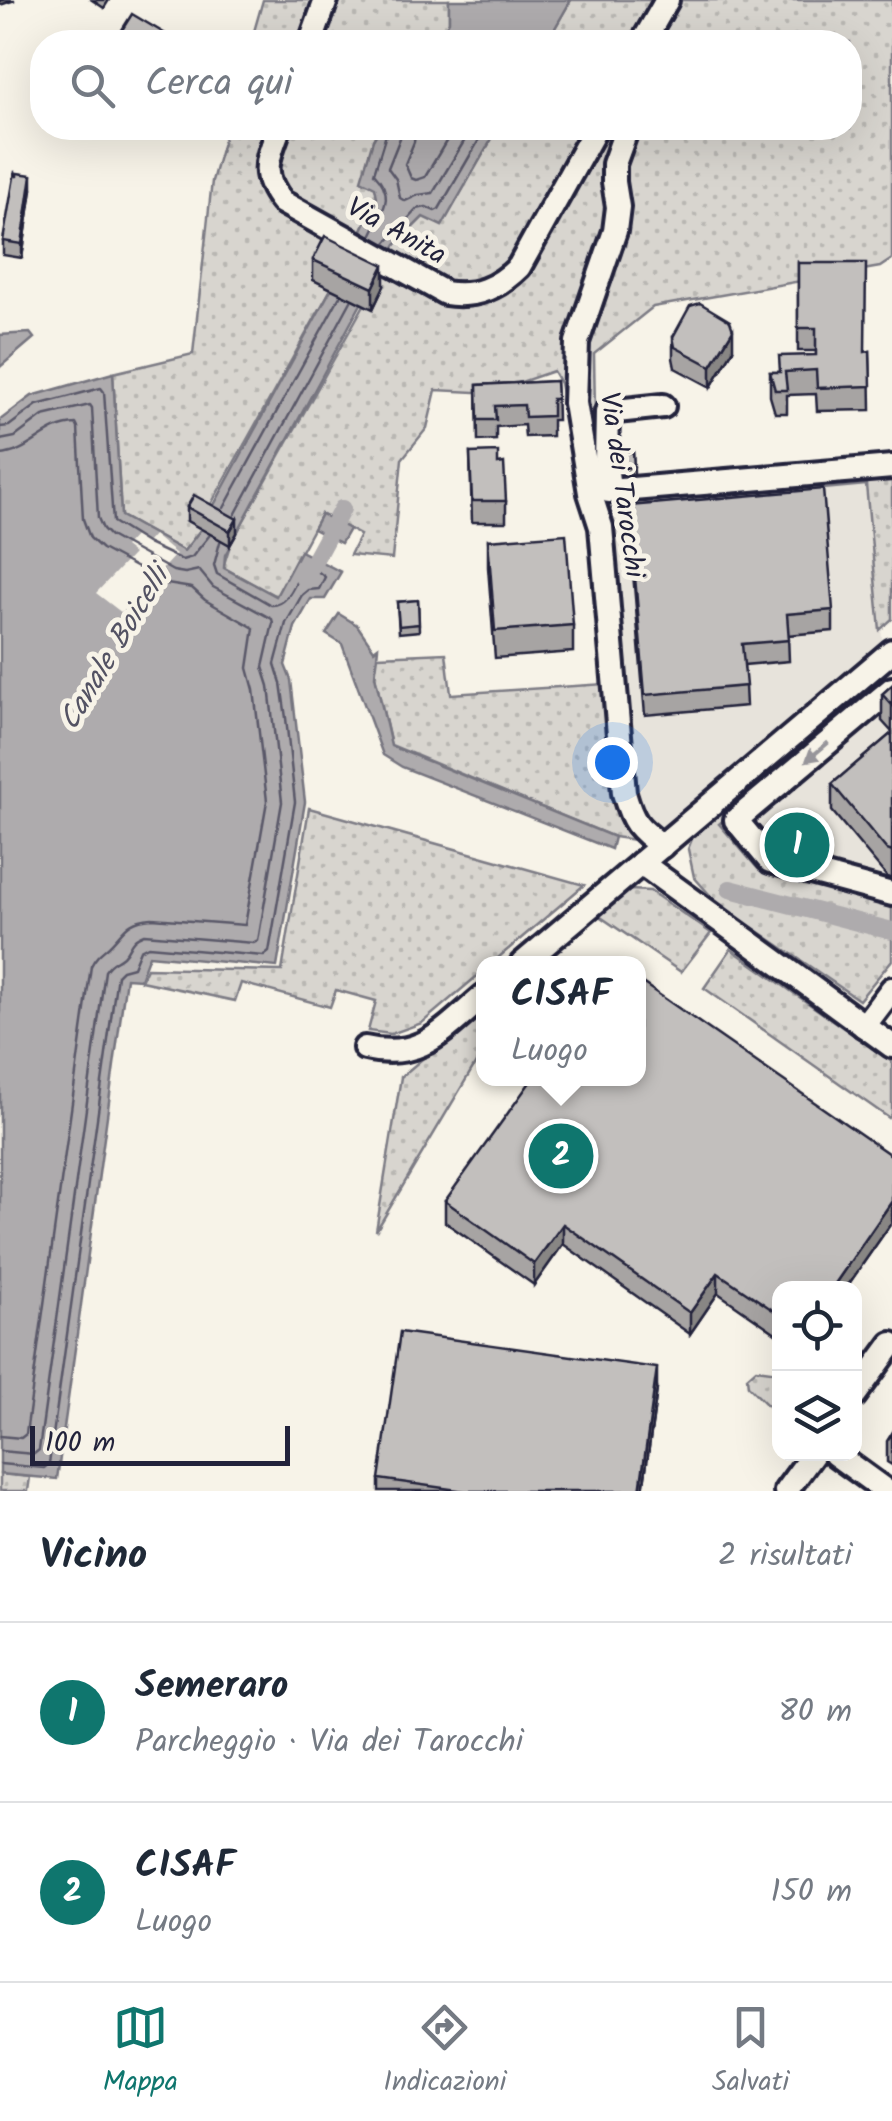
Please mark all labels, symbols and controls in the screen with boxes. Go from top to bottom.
search box [30,30,862,140]
text: Cerca qui [145,55,293,115]
icon: search [65,58,120,113]
street label: Via Anita [338,186,454,278]
street label: Via dei Tarocchi [586,389,656,582]
water label: Canale Boicelli [47,553,186,740]
your location [587,737,638,788]
one-way arrow [805,741,830,762]
pin: 1 [764,808,830,882]
popup [476,956,646,1086]
text: CISAF [511,966,611,1026]
text: Luogo [511,1026,588,1077]
pin: 2 [528,1118,594,1194]
map controls [772,1281,862,1461]
button: locate [772,1281,862,1371]
button: layers [772,1371,862,1461]
scale bar [30,1421,290,1466]
text: 100 m [45,1421,115,1466]
text: Vicino [40,1523,147,1590]
text: 2 risultati [718,1531,852,1582]
text: Semeraro [135,1657,288,1717]
text: 1 [68,1687,77,1738]
text: 80 m [778,1687,852,1738]
text: Parcheggio · Via dei Tarocchi [135,1717,523,1768]
text: CISAF [135,1837,236,1897]
text: 2 [63,1867,82,1918]
text: 150 m [770,1867,852,1918]
text: Luogo [135,1897,212,1948]
tab: Mappa [103,2000,178,2105]
tab: Indicazioni [383,2000,506,2105]
tab: Salvati [712,2000,789,2105]

